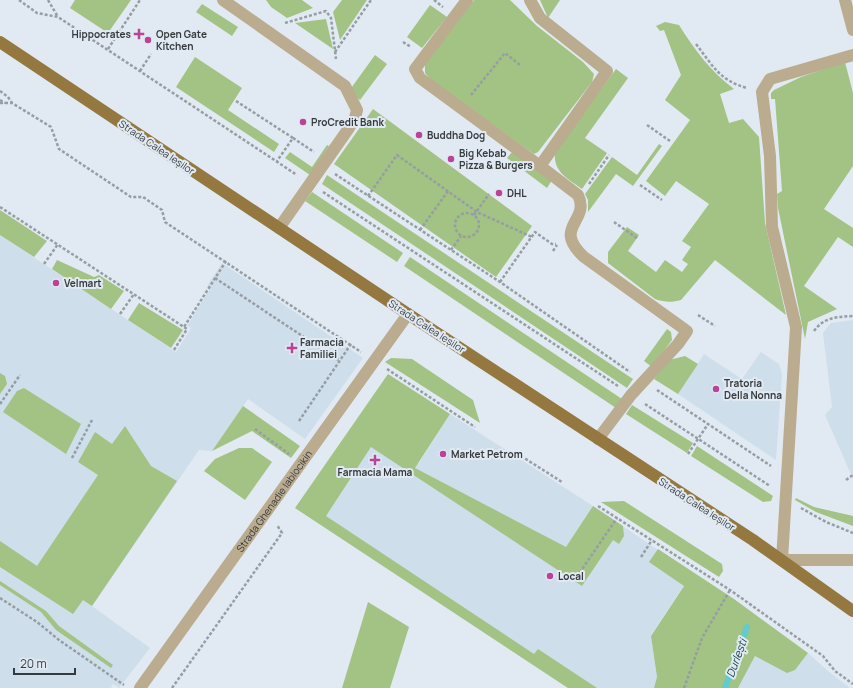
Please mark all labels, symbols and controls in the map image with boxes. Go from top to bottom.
place label: Hippocrates [72,27,132,41]
place label: Open Gate Kitchen [156,27,207,53]
marker: Hippocrates [134,29,144,39]
marker: Open Gate Kitchen [143,35,153,45]
place label: ProCredit Bank [311,115,384,129]
street label: Strada Calea Ieșilor [116,116,198,178]
marker: ProCredit Bank [298,117,308,127]
place label: Buddha Dog [427,128,485,142]
marker: Buddha Dog [414,130,424,140]
place label: Big Kebab Pizza & Burgers [459,146,533,172]
marker: Big Kebab Pizza & Burgers [446,154,456,164]
place label: DHL [507,186,527,200]
marker: DHL [494,188,504,198]
place label: Velmart [64,276,102,290]
marker: Velmart [51,278,61,288]
street label: Strada Calea Ieșilor [386,296,468,356]
place label: Farmacia Familiei [300,335,344,361]
marker: Farmacia Familiei [287,343,297,353]
place label: Tratoria Della Nonna [724,376,782,402]
marker: Tratoria Della Nonna [711,384,721,394]
street label: Strada Ghenadie Iablocikin [233,447,315,555]
place label: Market Petrom [451,447,523,461]
marker: Market Petrom [438,449,448,459]
marker: Farmacia Mama [370,455,380,465]
place label: Farmacia Mama [338,465,413,479]
street label: Strada Calea Ieșilor [656,474,738,534]
place label: Local [558,569,584,583]
marker: Local [545,571,555,581]
water label: Durlești [722,635,751,680]
scale bar [14,650,75,676]
text: 20 m [20,655,47,672]

